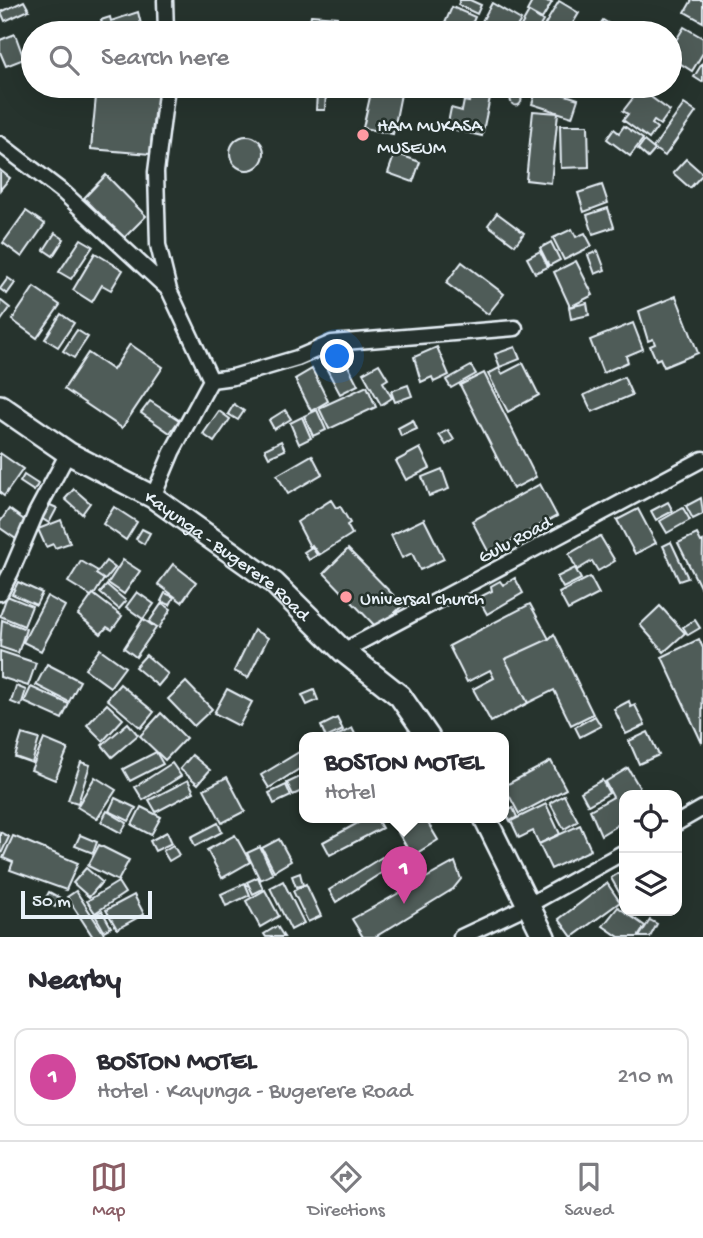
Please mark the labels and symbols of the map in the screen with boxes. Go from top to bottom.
place label: HAM MUKASA MUSEUM [377,116,484,161]
marker: HAM MUKASA MUSEUM [355,127,371,143]
your location [320,339,354,373]
street label: Kayunga - Bugerere Road [140,487,315,628]
street label: Gulu Road [475,511,558,570]
marker: Universal church [338,589,354,605]
place label: Universal church [360,589,484,612]
pin: 1 [381,846,427,904]
scale bar [21,888,152,920]

